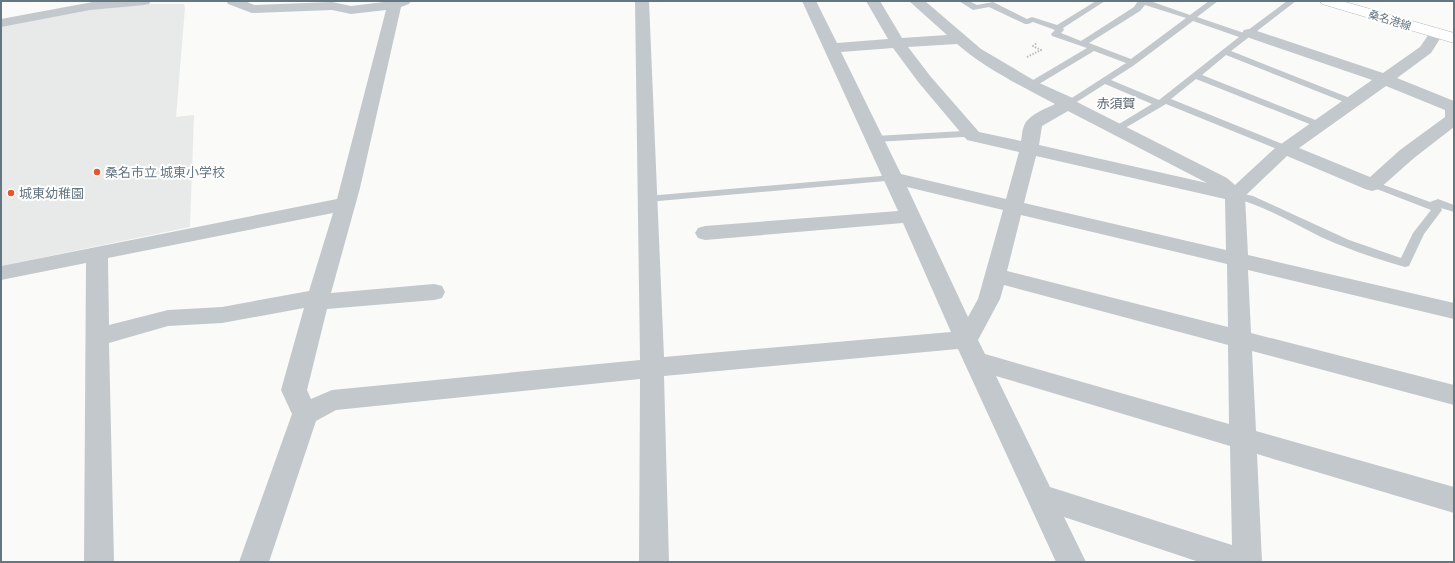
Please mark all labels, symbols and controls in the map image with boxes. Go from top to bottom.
street label: 桑名港線 [1367,8,1413,33]
district label: 赤須賀 [1096,96,1136,111]
place label: 桑名市立 城東小学校 [105,165,225,180]
marker: 桑名市立 城東小学校 [92,167,102,177]
place label: 城東幼稚園 [19,186,84,201]
marker: 城東幼稚園 [6,188,16,198]

